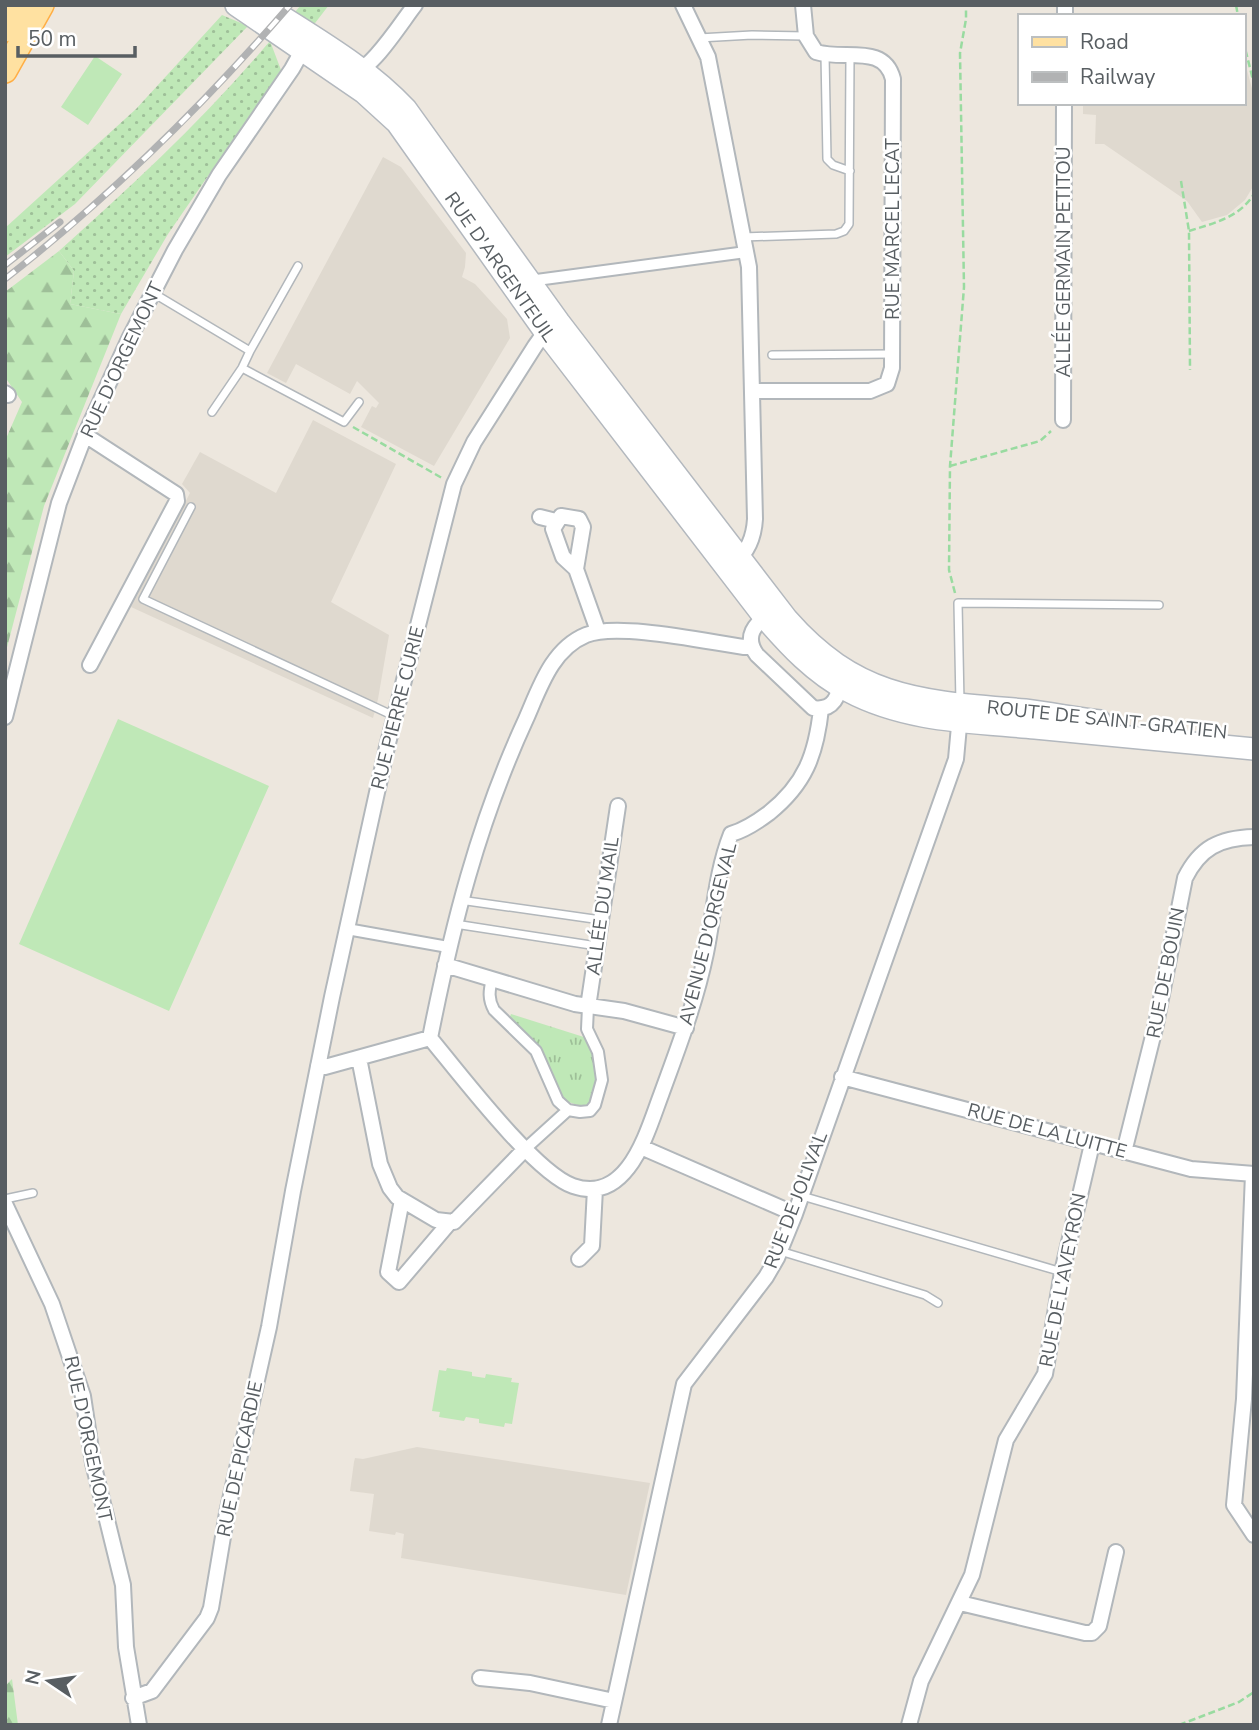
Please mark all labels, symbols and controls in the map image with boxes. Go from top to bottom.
scale bar [18,14,135,58]
legend [1018,14,1245,105]
text: 50 m [28,25,77,53]
text: Road [1080,28,1129,56]
text: Railway [1080,63,1155,91]
street label: RUE MARCEL LECAT [880,137,906,320]
street label: ALLÉE GERMAIN PETITOU [1051,146,1077,378]
street label: RUE D'ARGENTEUIL [438,187,562,348]
street label: RUE D'ORGEMONT [74,277,170,442]
street label: RUE PIERRE CURIE [365,624,431,792]
street label: ROUTE DE SAINT-GRATIEN [985,694,1229,746]
street label: ALLÉE DU MAIL [580,834,626,977]
street label: AVENUE D'ORGEVAL [673,839,743,1028]
street label: RUE DE BOUIN [1141,905,1191,1041]
street label: RUE DE LA LUITTE [964,1097,1130,1165]
street label: RUE DE JOLIVAL [758,1127,834,1272]
street label: RUE DE L'AVEYRON [1033,1191,1093,1369]
street label: RUE D'ORGEMONT [58,1354,118,1525]
street label: RUE DE PICARDIE [211,1379,269,1539]
north arrow [14,1646,84,1716]
text: N [19,1668,48,1687]

